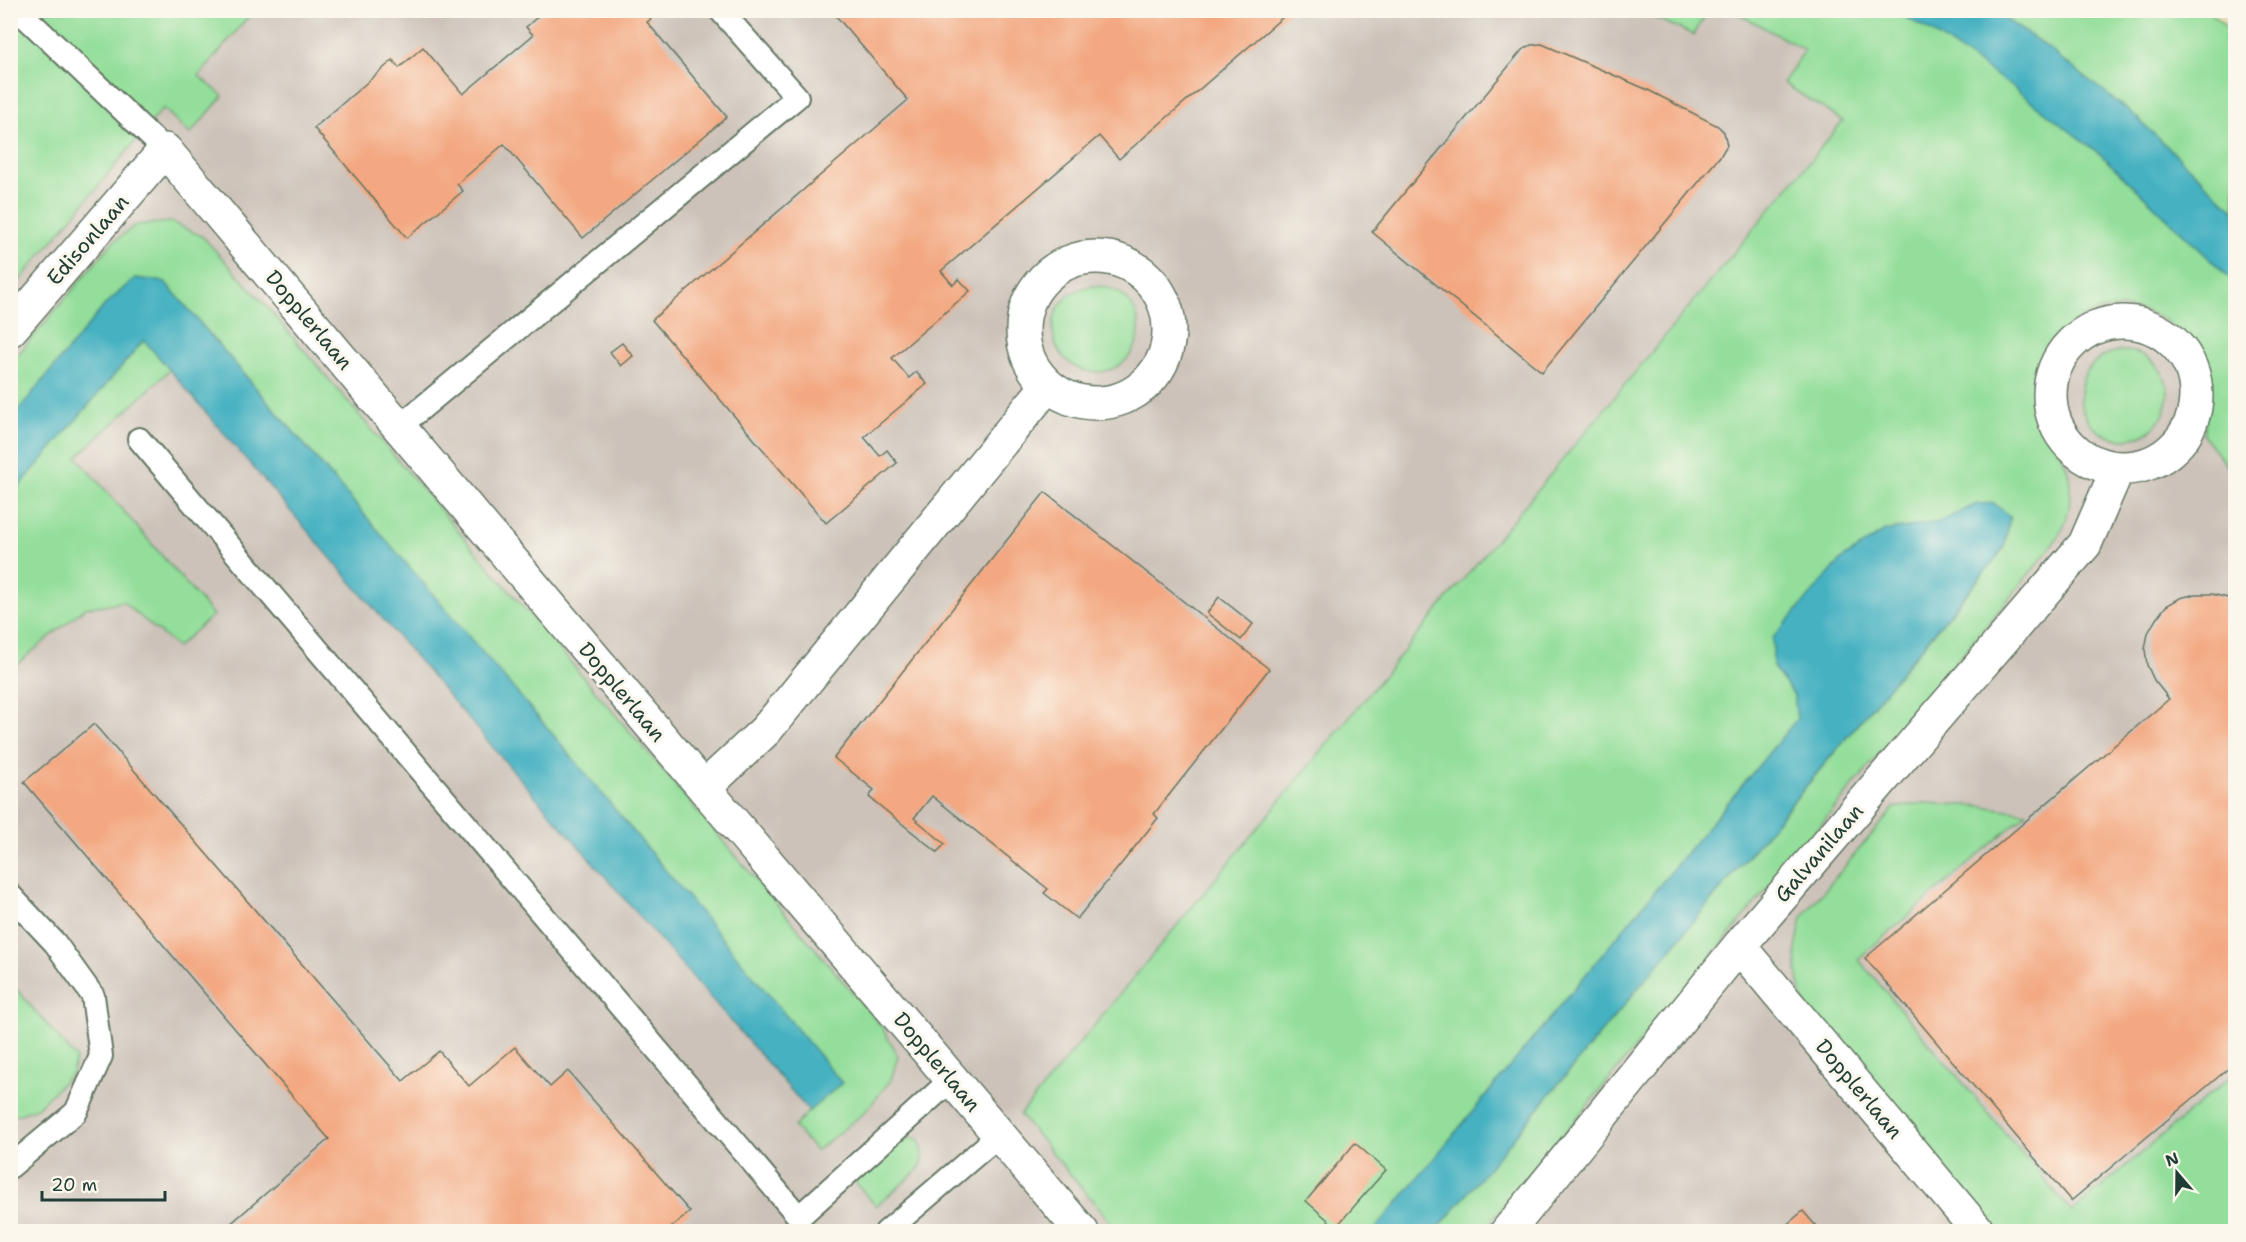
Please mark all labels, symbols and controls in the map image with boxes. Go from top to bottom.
street label: Edisonlaan [41,189,135,291]
street label: Dopplerlaan [259,264,359,376]
street label: Dopplerlaan [572,636,672,748]
street label: Galvanilaan [1768,798,1870,908]
street label: Dopplerlaan [887,1006,987,1118]
street label: Dopplerlaan [1809,1033,1909,1145]
north arrow [2147,1143,2207,1203]
text: N [2162,1147,2182,1171]
scale bar [42,1164,165,1202]
text: 20 m [51,1173,97,1197]

